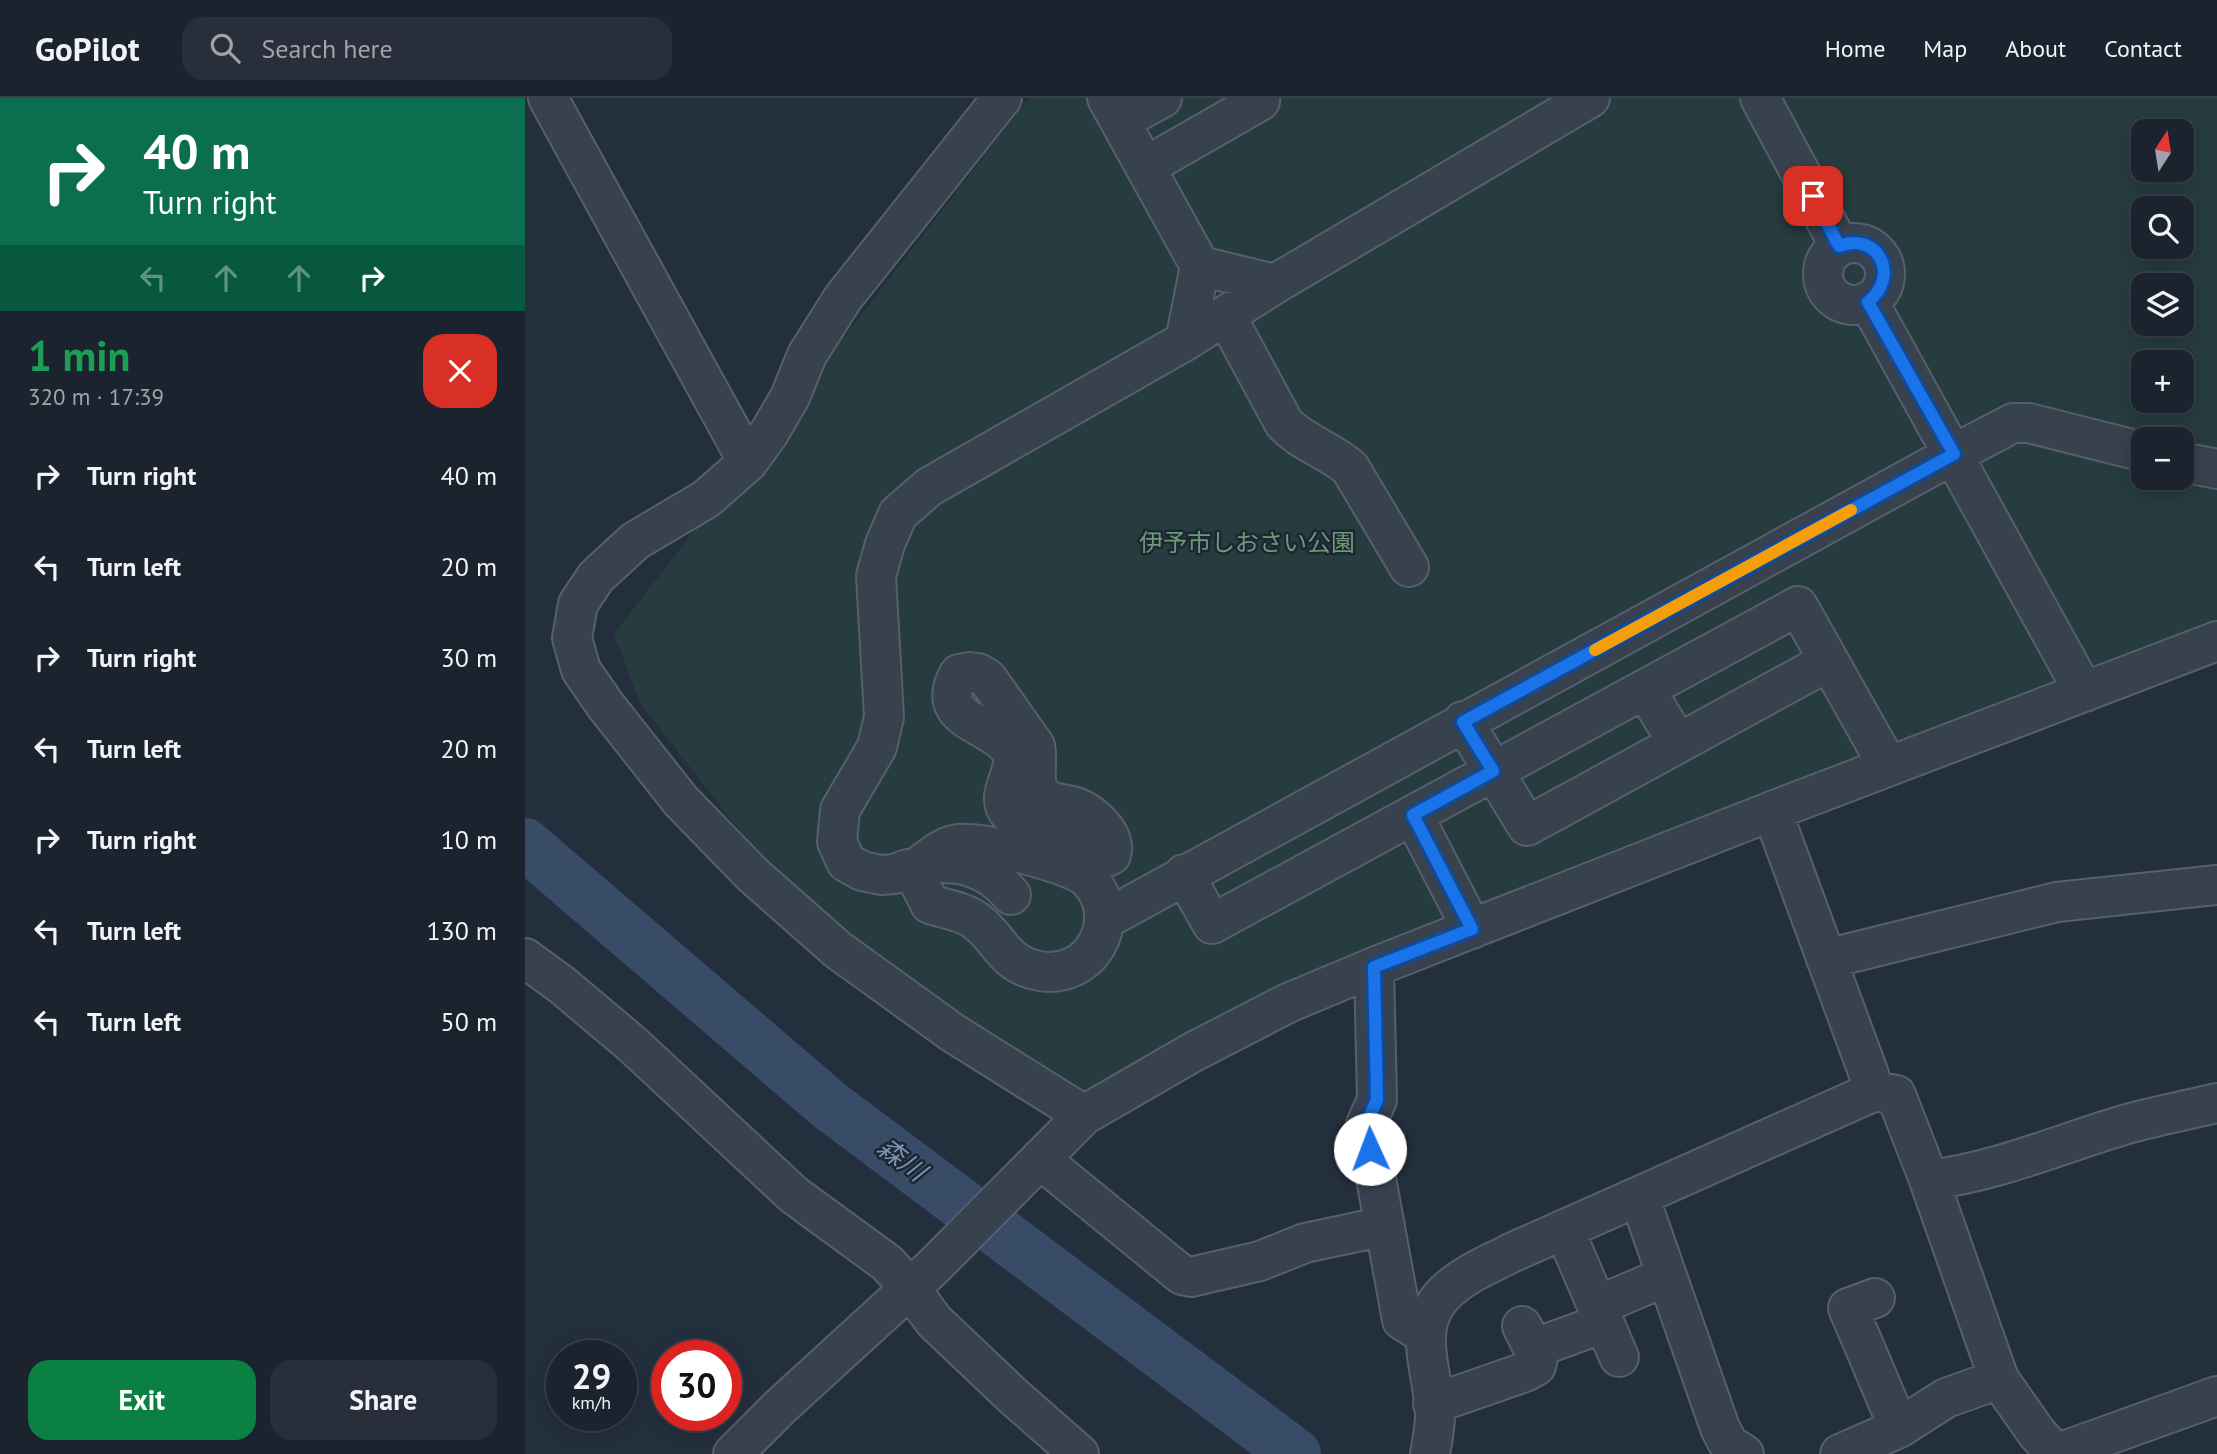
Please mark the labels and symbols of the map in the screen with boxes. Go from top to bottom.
north arrow [2131,119,2195,182]
pin [1783,166,1843,226]
park label: 伊予市しおさい公園 [1139,527,1355,558]
position arrow [1333,1112,1407,1186]
water label: 森川 [871,1130,935,1190]
speed limit sign: 30 [651,1340,742,1431]

